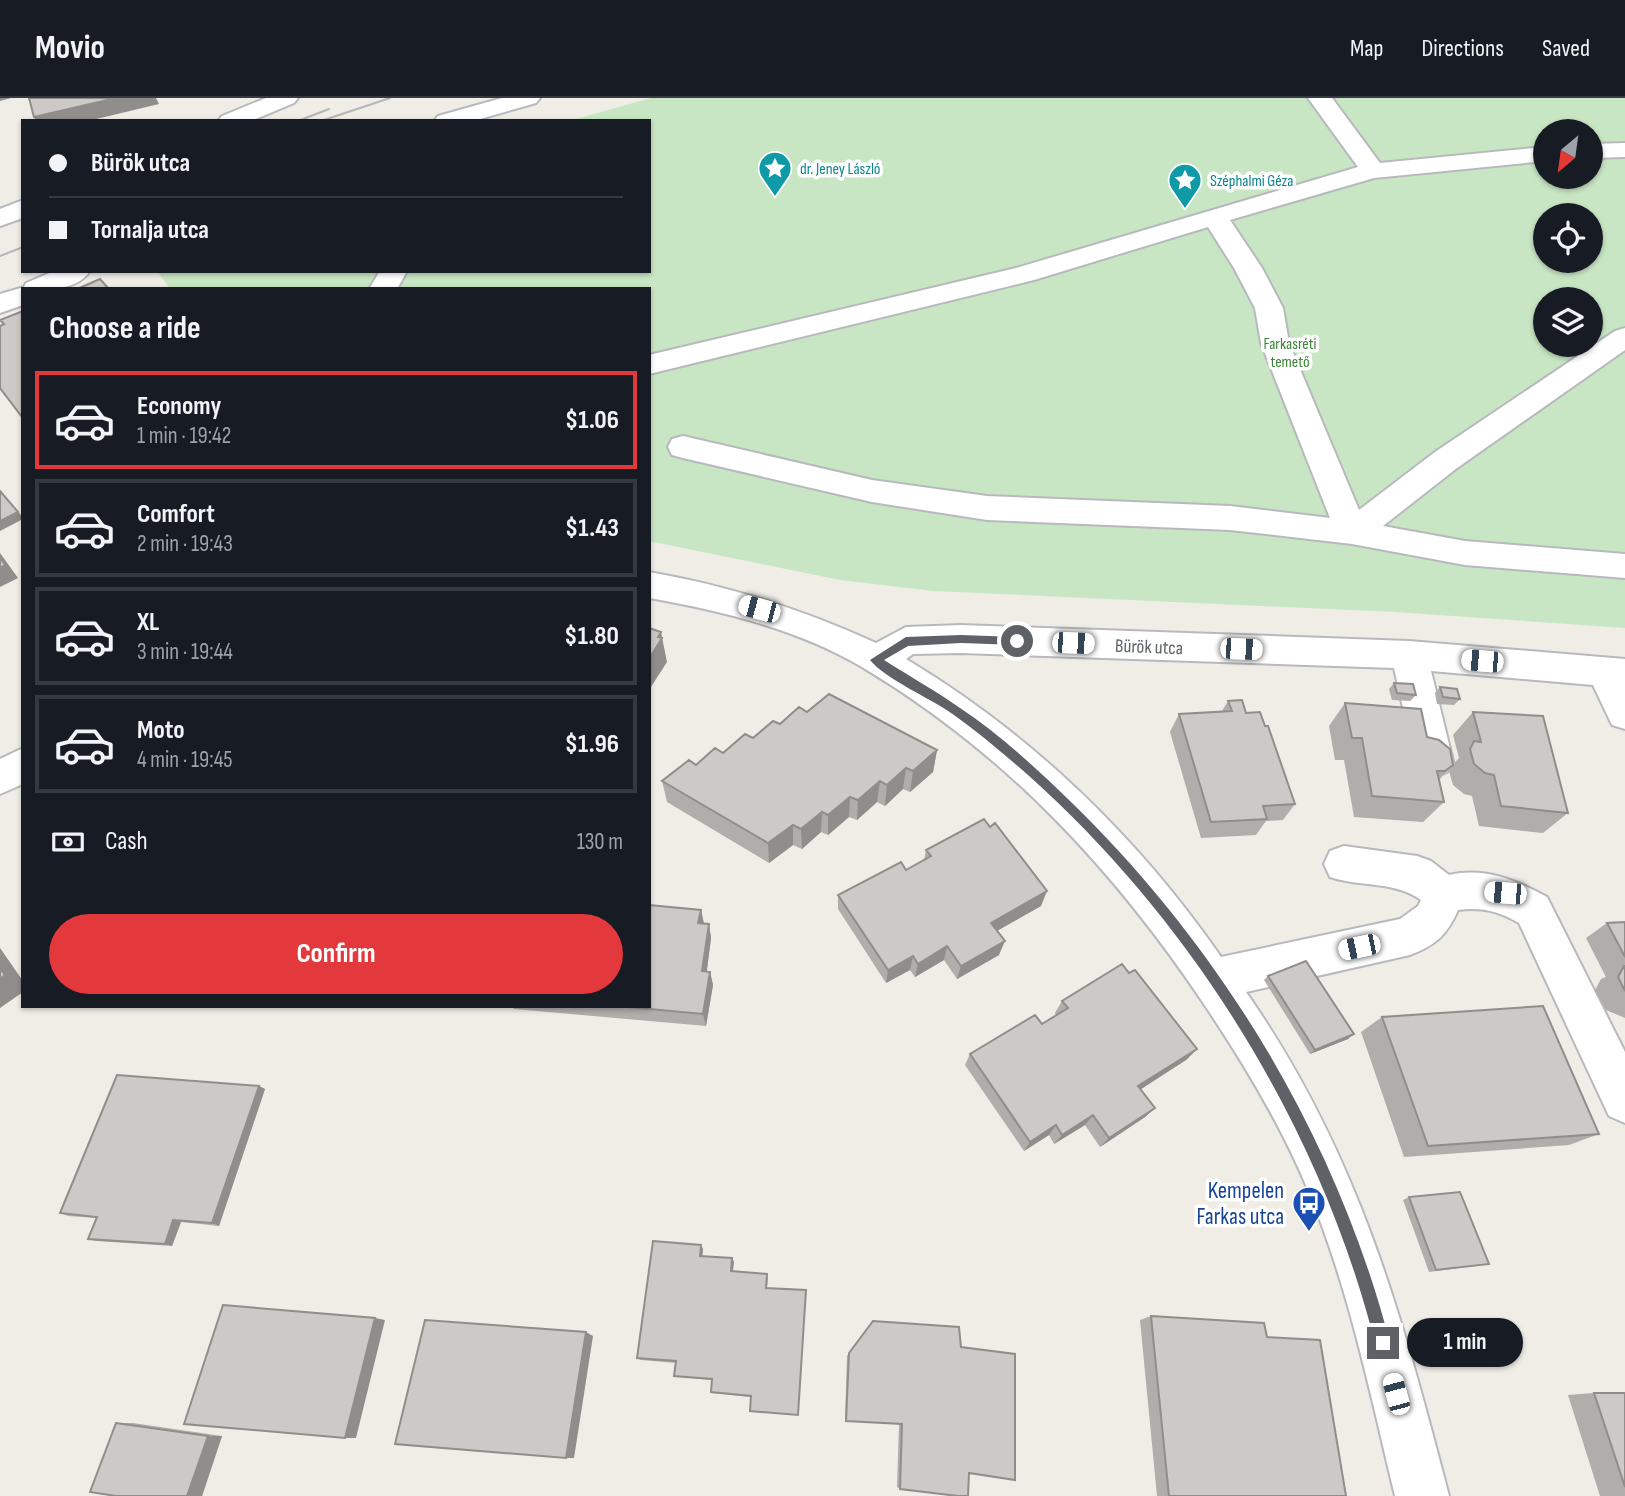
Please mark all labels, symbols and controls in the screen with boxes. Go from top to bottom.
text: Movio [35,28,105,68]
text: Map [1350,34,1383,63]
text: Directions [1421,34,1504,63]
text: Saved [1542,34,1590,63]
north arrow [1533,119,1603,189]
map controls [1533,119,1603,357]
text: Bürök utca [91,148,190,179]
place icon: dr. Jeney László [756,149,794,198]
place label: dr. Jeney László [800,160,881,179]
place icon: Széphalmi Géza [1166,161,1204,210]
place label: Széphalmi Géza [1210,172,1294,191]
button: locate [1533,203,1603,273]
text: Tornalja utca [91,215,209,246]
button: layers [1533,287,1603,357]
text: Choose a ride [49,309,201,348]
park label: Farkasréti temető [1263,335,1317,372]
icon: car [53,389,116,452]
text: Economy [137,391,221,422]
text: $1.06 [565,405,619,436]
text: 1 min · 19:42 [137,422,231,450]
icon: car [53,497,116,560]
text: Comfort [137,499,215,530]
text: $1.43 [565,513,619,544]
text: 2 min · 19:43 [137,530,233,558]
car [736,593,783,625]
icon: car [53,605,116,668]
text: XL [137,607,159,638]
text: $1.80 [564,621,619,652]
route start [1001,625,1033,657]
car [1052,632,1095,654]
street label: Bürök utca [1115,635,1183,660]
text: 3 min · 19:44 [137,638,233,666]
car [1220,638,1263,660]
car [1461,649,1504,673]
icon: car [53,713,116,776]
text: Moto [137,715,185,746]
text: $1.96 [565,729,619,760]
text: 4 min · 19:45 [137,746,233,774]
icon: cash [49,823,87,861]
text: Cash [105,826,148,857]
text: 130 m [577,828,623,856]
car [1484,881,1527,905]
button: Confirm [49,914,623,994]
car [1337,932,1382,962]
place label: Kempelen Farkas utca [1196,1177,1284,1231]
bus stop icon: Kempelen Farkas utca [1290,1184,1328,1233]
callout: 1 min [1408,1318,1523,1368]
route end [1367,1327,1399,1359]
text: 1 min [1444,1328,1486,1356]
car [1381,1371,1412,1417]

